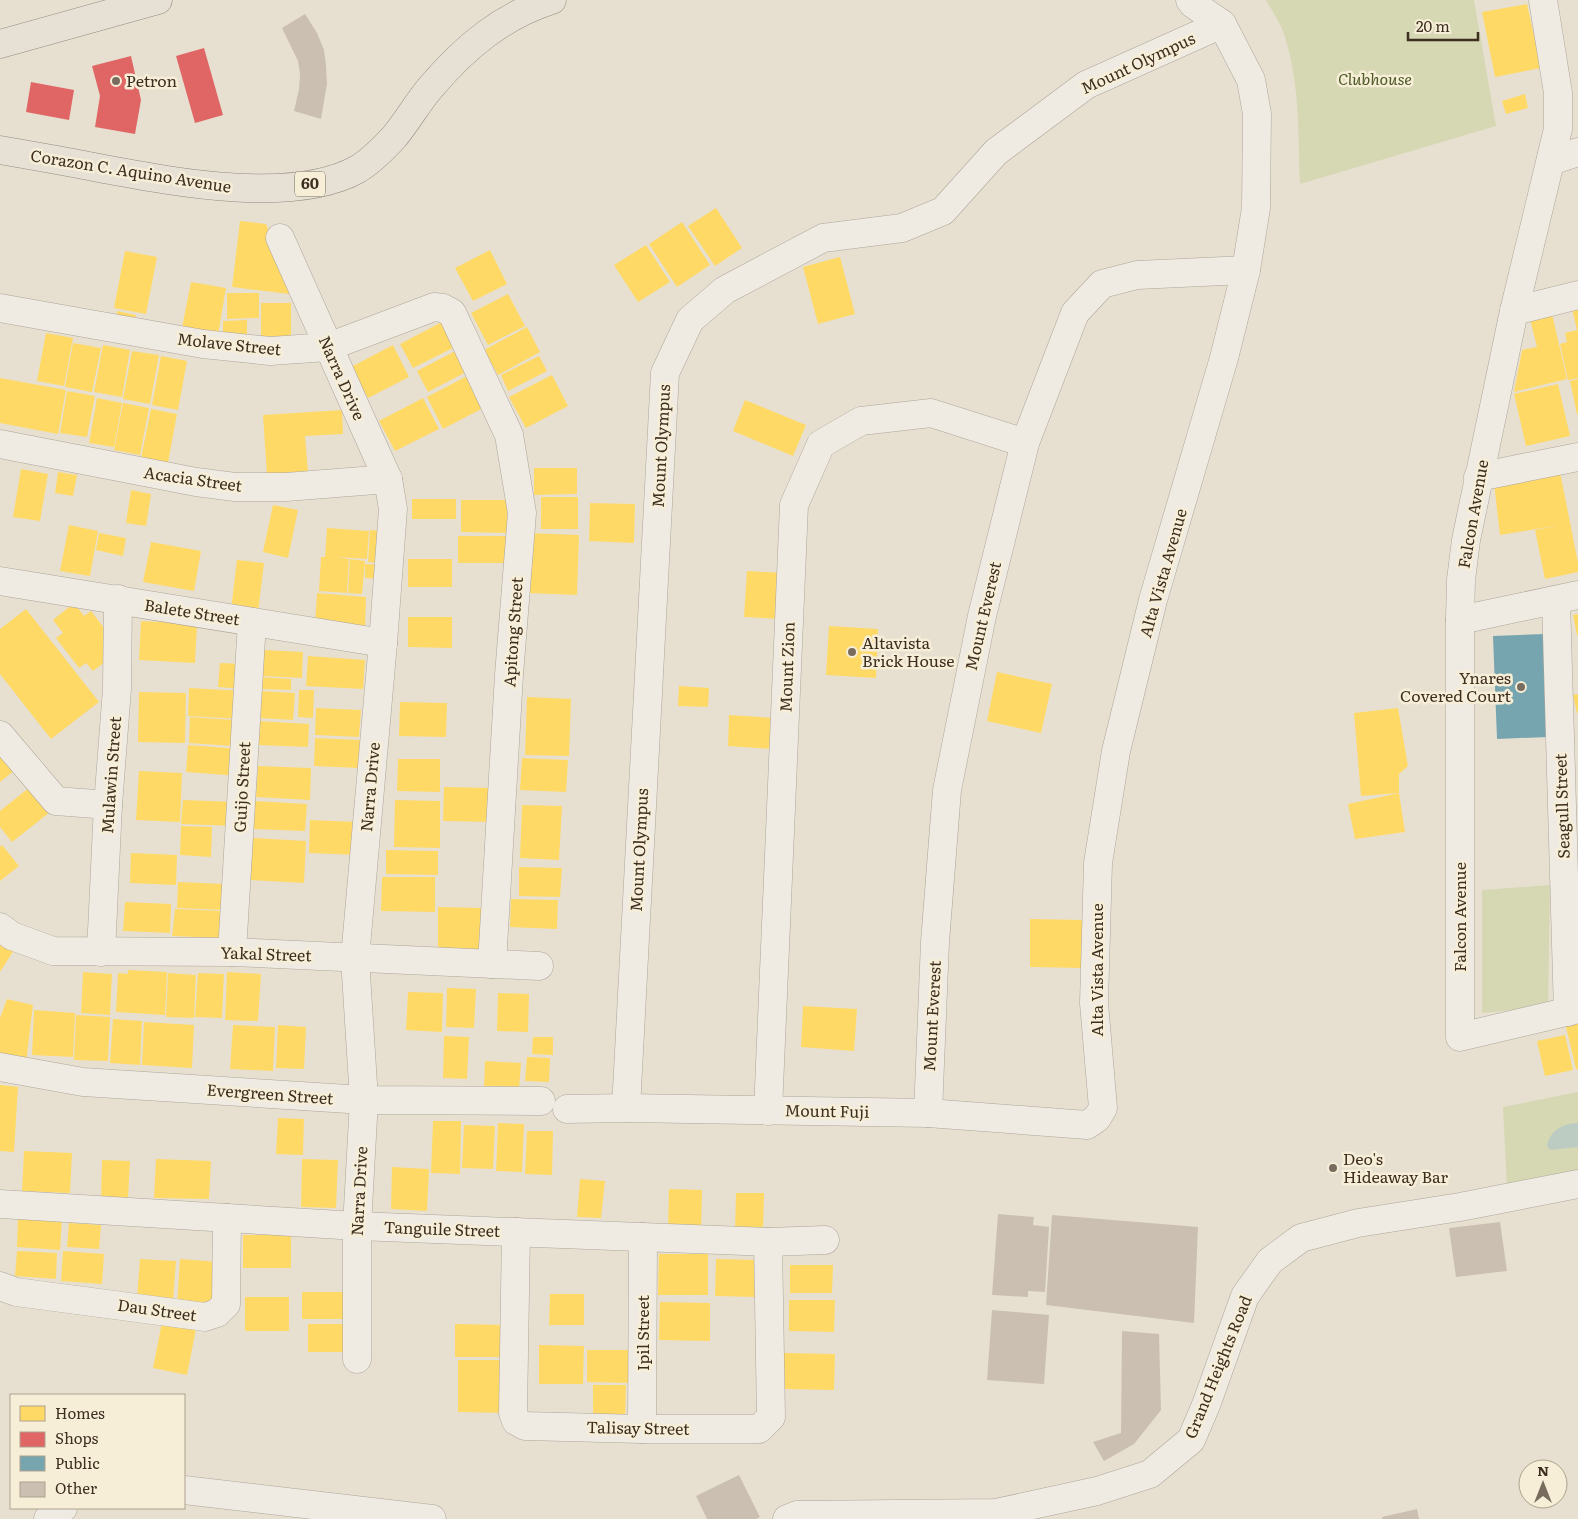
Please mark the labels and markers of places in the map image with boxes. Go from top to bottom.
place label: Petron [126,68,177,92]
marker: Petron [110,75,122,87]
place label: Altavista Brick House [862,630,955,672]
marker: Altavista Brick House [846,646,858,658]
place label: Ynares Covered Court [1400,665,1512,707]
marker: Ynares Covered Court [1515,681,1527,693]
place label: Deo's Hideaway Bar [1343,1146,1449,1188]
marker: Deo's Hideaway Bar [1327,1162,1339,1174]

